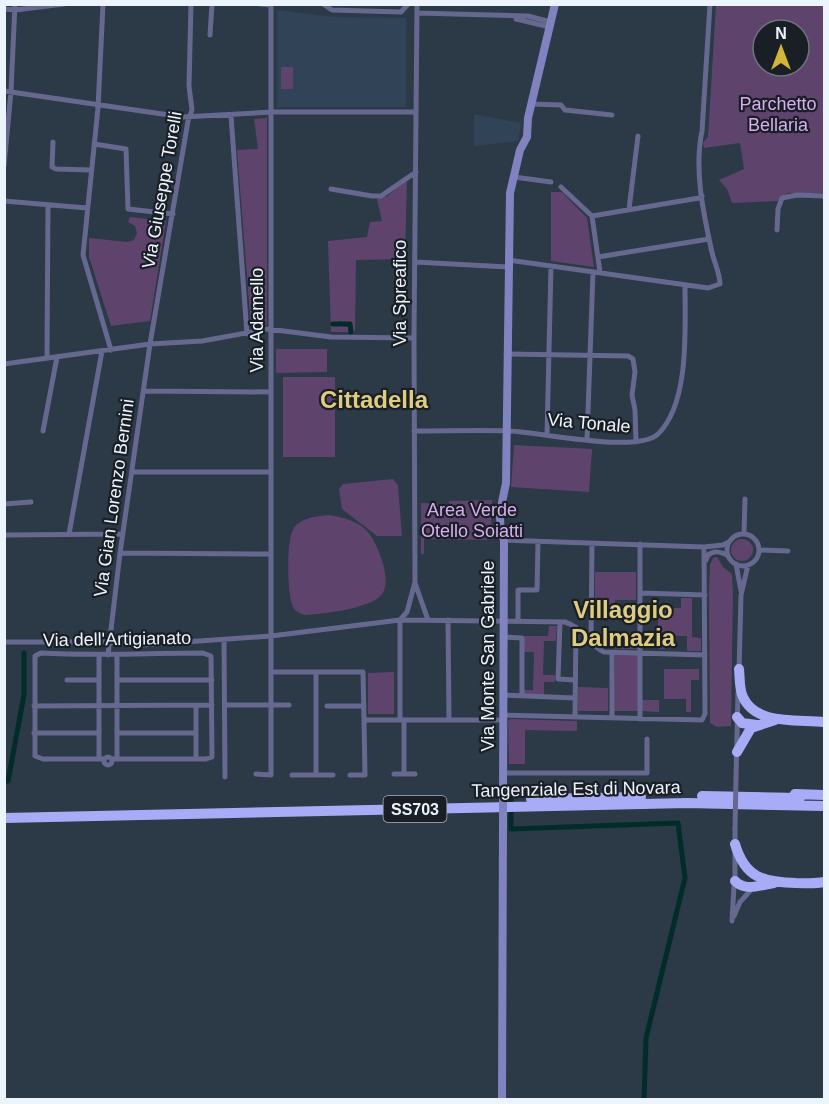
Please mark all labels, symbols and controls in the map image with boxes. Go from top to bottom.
north arrow [751,18,811,78]
text: N [775,25,787,42]
park label: Parchetto Bellaria [739,94,817,135]
street label: Via Giuseppe Torelli [138,110,186,270]
street label: Via Spreafico [390,240,410,346]
street label: Via Adamello [247,268,267,372]
district label: Cittadella [320,386,429,413]
street label: Via Gian Lorenzo Bernini [90,398,138,598]
street label: Via Tonale [547,409,631,437]
park label: Area Verde Otello Soiatti [421,500,523,541]
street label: Via Monte San Gabriele [478,561,498,751]
district label: Villaggio Dalmazia [571,596,676,651]
street label: Via dell'Artigianato [43,628,191,650]
street label: Tangenziale Est di Novara [471,777,682,801]
road number: SS703 [384,796,446,822]

